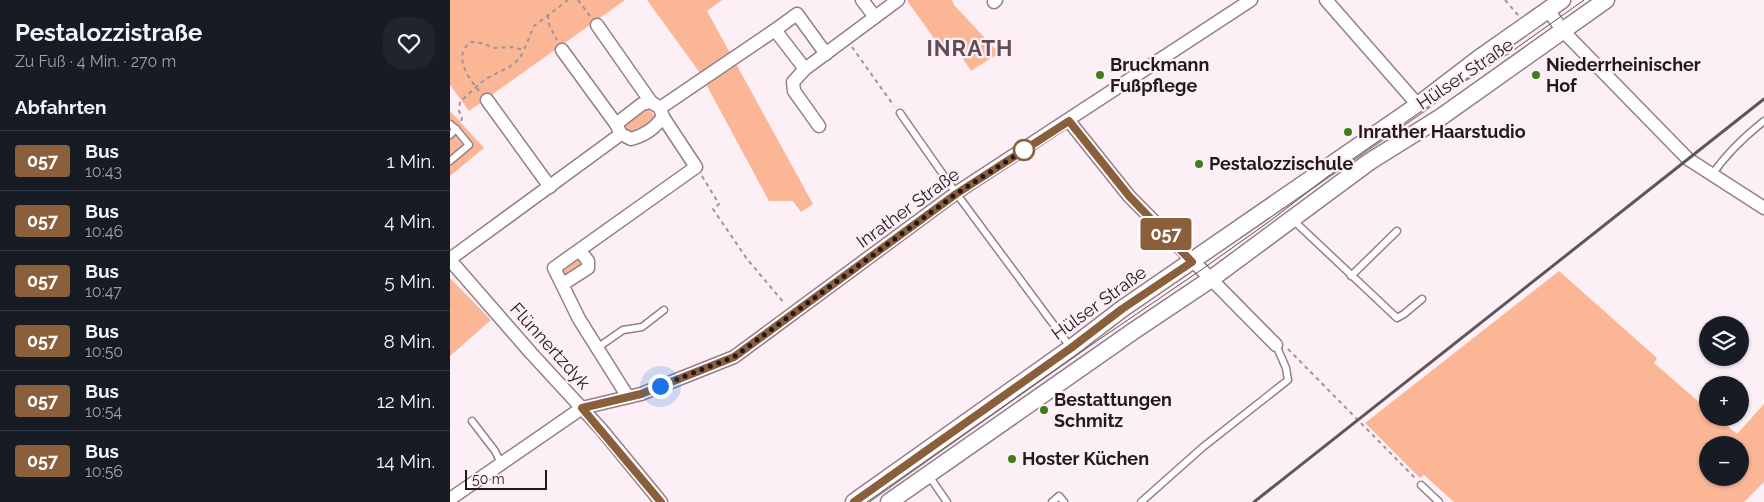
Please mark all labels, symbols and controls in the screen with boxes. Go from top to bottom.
button: heart [383,17,435,69]
text: Pestalozzistraße [15,18,202,47]
street label: Hülser Straße [1412,33,1517,114]
district label: INRATH [926,35,1014,61]
text: Zu Fuß · 4 Min. · 270 m [15,52,176,71]
place label: Bruckmann Fußpflege [1110,54,1209,96]
place label: Niederrheinischer Hof [1546,54,1701,96]
marker: Bruckmann Fußpflege [1094,69,1106,81]
marker: Niederrheinischer Hof [1530,69,1542,81]
text: Abfahrten [15,96,106,118]
place label: Inrather Haarstudio [1358,121,1526,142]
marker: Inrather Haarstudio [1342,126,1354,138]
unlabelled marker [1013,139,1035,161]
text: Bus [85,140,119,162]
text: 057 [27,150,58,171]
text: 1 Min. [387,150,435,172]
place label: Pestalozzischule [1209,153,1353,174]
marker: Pestalozzischule [1193,158,1205,170]
text: 10:43 [85,162,122,181]
street label: Inrather Straße [852,163,964,252]
text: Bus [85,200,119,222]
text: 057 [27,210,58,231]
text: 4 Min. [384,210,435,232]
line badge: 057 [1137,218,1195,250]
text: 10:46 [85,222,123,241]
text: 057 [1150,223,1182,244]
text: Bus [85,260,119,282]
street label: Hülser Straße [1047,261,1151,344]
text: 057 [27,270,58,291]
text: 5 Min. [384,270,435,292]
text: 10:47 [85,282,122,301]
street label: Flünnertzdyk [506,298,595,394]
map controls [1699,316,1749,486]
button: layers [1699,316,1749,366]
text: Bus [85,320,119,342]
text: 057 [27,330,58,351]
text: 8 Min. [383,330,435,352]
text: 10:50 [85,342,123,361]
your location [648,374,673,399]
button: + [1699,376,1749,426]
text: Bus [85,380,119,402]
place label: Bestattungen Schmitz [1054,389,1172,431]
text: 057 [27,390,58,411]
text: 12 Min. [377,390,435,412]
text: 10:54 [85,402,122,421]
marker: Bestattungen Schmitz [1038,404,1050,416]
button: − [1699,436,1749,486]
text: Bus [85,440,119,462]
place label: Hoster Küchen [1022,448,1149,469]
text: 057 [27,450,58,471]
text: 14 Min. [376,450,435,472]
marker: Hoster Küchen [1006,453,1018,465]
text: 10:56 [85,462,123,481]
scale bar [465,467,548,490]
text: 50 m [472,471,505,487]

